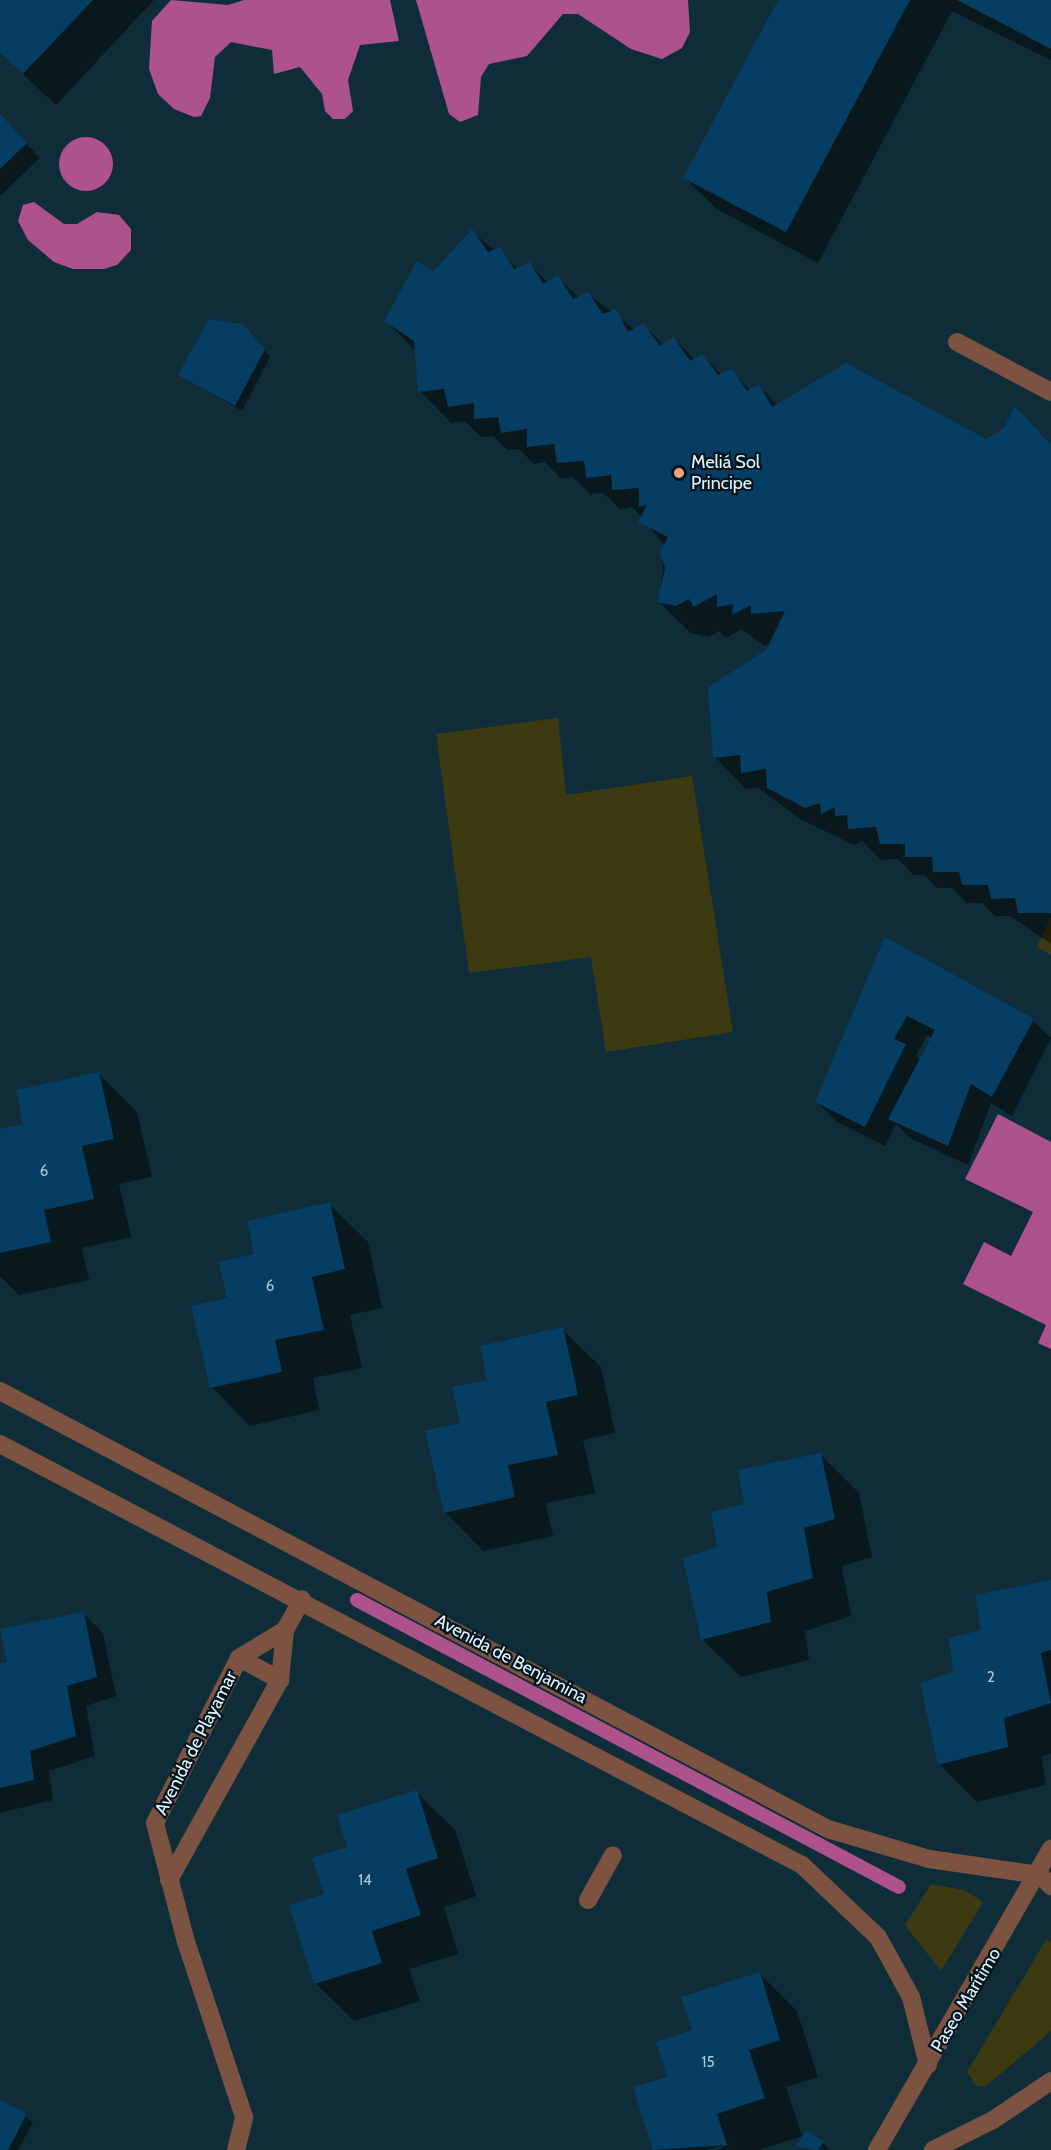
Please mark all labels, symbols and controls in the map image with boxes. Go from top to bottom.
place label: Meliá Sol Principe [691,452,760,494]
marker: Meliá Sol Principe [672,466,686,480]
house number: 6 [40,1163,48,1181]
house number: 6 [266,1278,274,1296]
street label: Avenida de Benjamina [431,1610,591,1708]
street label: Avenida de Playamar [150,1667,242,1819]
house number: 2 [987,1669,995,1687]
house number: 14 [358,1872,372,1890]
street label: Paseo Marítimo [926,1944,1006,2056]
house number: 15 [701,2054,715,2072]

